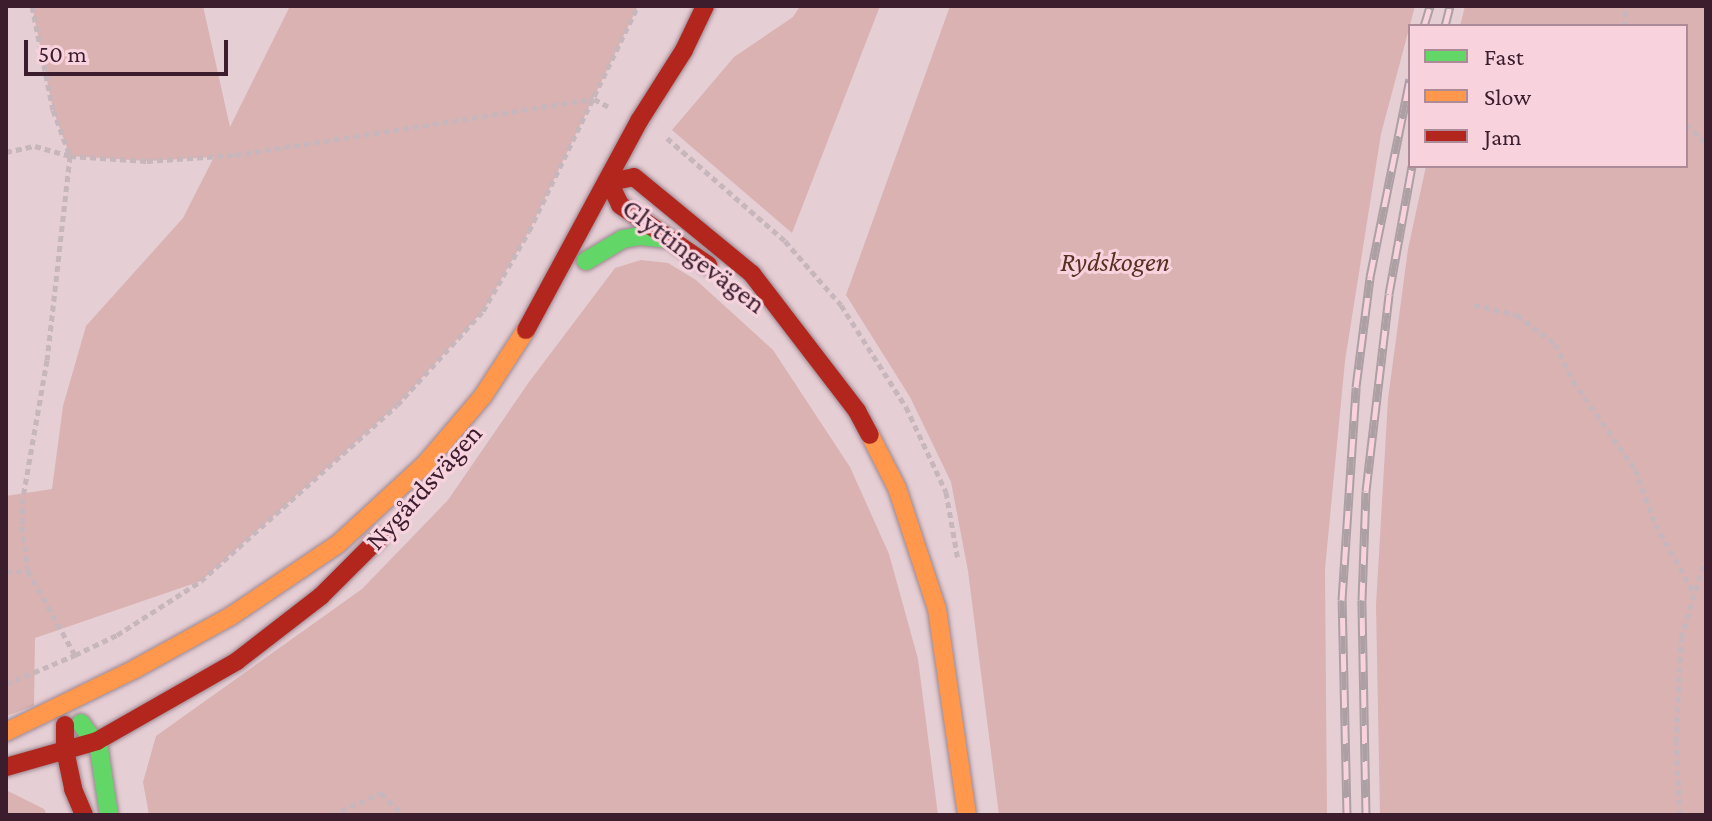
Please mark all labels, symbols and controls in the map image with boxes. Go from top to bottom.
scale bar [28,24,232,74]
legend [1408,24,1688,168]
text: 50 m [38,40,87,67]
text: Fast [1484,43,1524,70]
text: Slow [1484,83,1531,110]
text: Jam [1484,123,1522,150]
street label: Glyttingevägen [616,191,772,321]
park label: Rydskogen [1060,245,1170,279]
street label: Nygårdsvägen [358,417,490,557]

